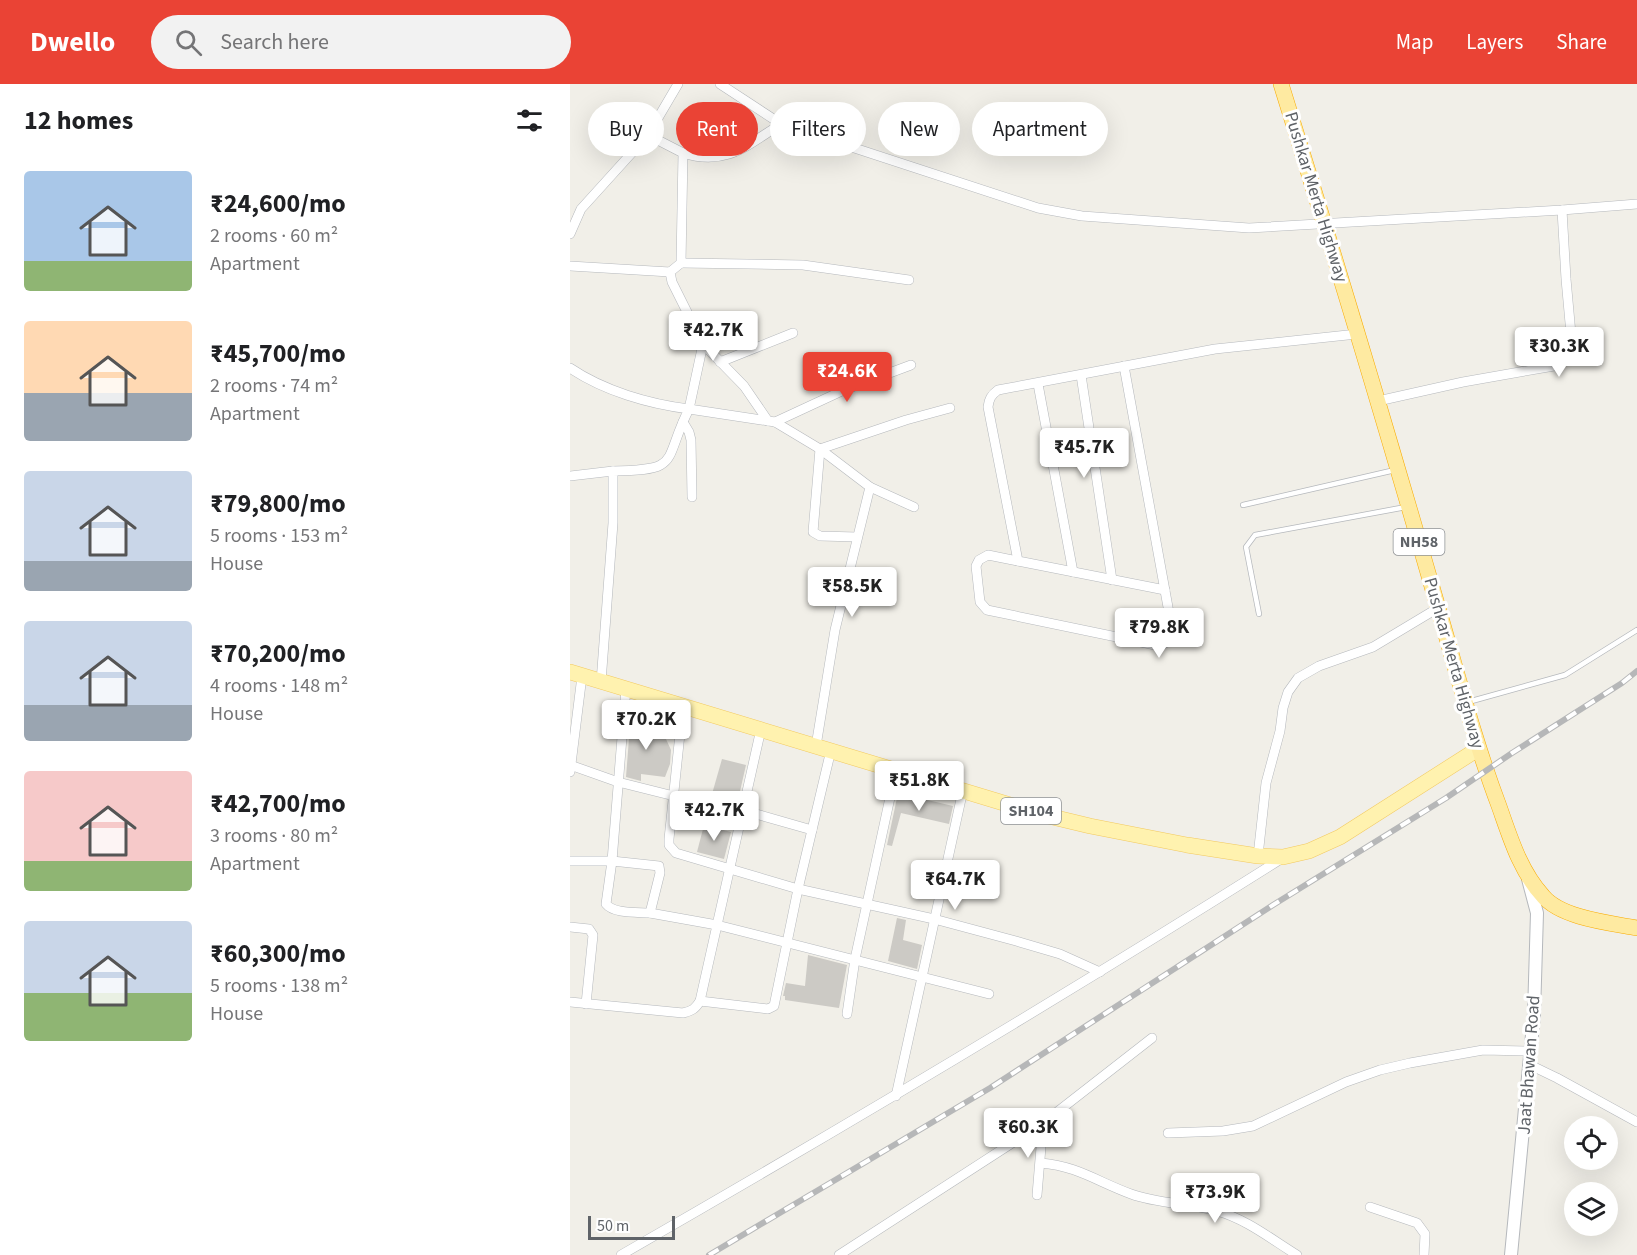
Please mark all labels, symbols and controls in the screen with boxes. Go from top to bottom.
search box [151,15,571,69]
text: Dwello [30,22,115,62]
icon: search [172,26,205,59]
text: Search here [220,26,329,58]
text: Map [1396,27,1433,57]
text: Layers [1466,27,1523,57]
text: Share [1556,27,1607,57]
text: 12 homes [24,102,133,139]
chip: Buy [588,102,664,156]
chip: Rent [676,102,758,156]
chip: Filters [770,102,866,156]
chip: New [878,102,960,156]
chip: Apartment [972,102,1108,156]
icon: filters [513,104,546,137]
street label: Pushkar Merta Highway [1278,109,1354,286]
text: ₹24,600/mo [210,185,346,222]
icon: home [72,195,144,267]
text: 2 rooms · 60 m² [210,222,338,250]
text: Apartment [210,250,300,278]
pin: ₹42.7K [664,311,762,362]
text: ₹42.7K [683,316,743,344]
pin: ₹30.3K [1510,327,1608,378]
text: ₹30.3K [1529,332,1589,360]
text: ₹45,700/mo [210,335,346,372]
icon: home [72,345,144,417]
pin: ₹24.6K [798,352,896,403]
text: ₹24.6K [817,357,877,385]
text: 2 rooms · 74 m² [210,372,338,400]
text: Apartment [210,400,300,428]
pin: ₹45.7K [1035,428,1133,479]
text: ₹45.7K [1054,433,1114,461]
text: ₹79,800/mo [210,485,346,522]
icon: home [72,495,144,567]
text: 5 rooms · 153 m² [210,522,348,550]
road number: NH58 [1394,529,1444,555]
text: House [210,550,263,578]
pin: ₹58.5K [803,567,901,618]
text: ₹58.5K [822,572,882,600]
street label: Pushkar Merta Highway [1418,575,1491,752]
pin: ₹79.8K [1110,608,1208,659]
text: ₹79.8K [1129,613,1189,641]
text: ₹70,200/mo [210,635,346,672]
icon: home [72,645,144,717]
text: 4 rooms · 148 m² [210,672,348,700]
text: House [210,700,263,728]
pin: ₹70.2K [597,700,695,751]
text: ₹70.2K [616,705,676,733]
pin: ₹51.8K [870,761,968,812]
text: ₹51.8K [889,766,949,794]
text: ₹42,700/mo [210,785,346,822]
pin: ₹42.7K [665,791,763,842]
icon: home [72,795,144,867]
text: ₹42.7K [684,796,744,824]
road number: SH104 [1001,798,1061,824]
text: 3 rooms · 80 m² [210,822,338,850]
text: Apartment [210,850,300,878]
pin: ₹64.7K [906,860,1004,911]
text: ₹64.7K [925,865,985,893]
text: ₹60,300/mo [210,935,346,972]
icon: home [72,945,144,1017]
text: 5 rooms · 138 m² [210,972,348,1000]
street label: Jaat Bhawan Road [1512,995,1546,1135]
text: House [210,1000,263,1028]
pin: ₹60.3K [979,1108,1077,1159]
text: ₹60.3K [998,1113,1058,1141]
map controls [1564,1116,1618,1236]
button: locate [1564,1116,1618,1170]
pin: ₹73.9K [1166,1173,1264,1224]
text: ₹73.9K [1185,1178,1245,1206]
button: layers [1564,1182,1618,1236]
scale bar [588,1213,675,1240]
text: 50 m [597,1215,629,1237]

